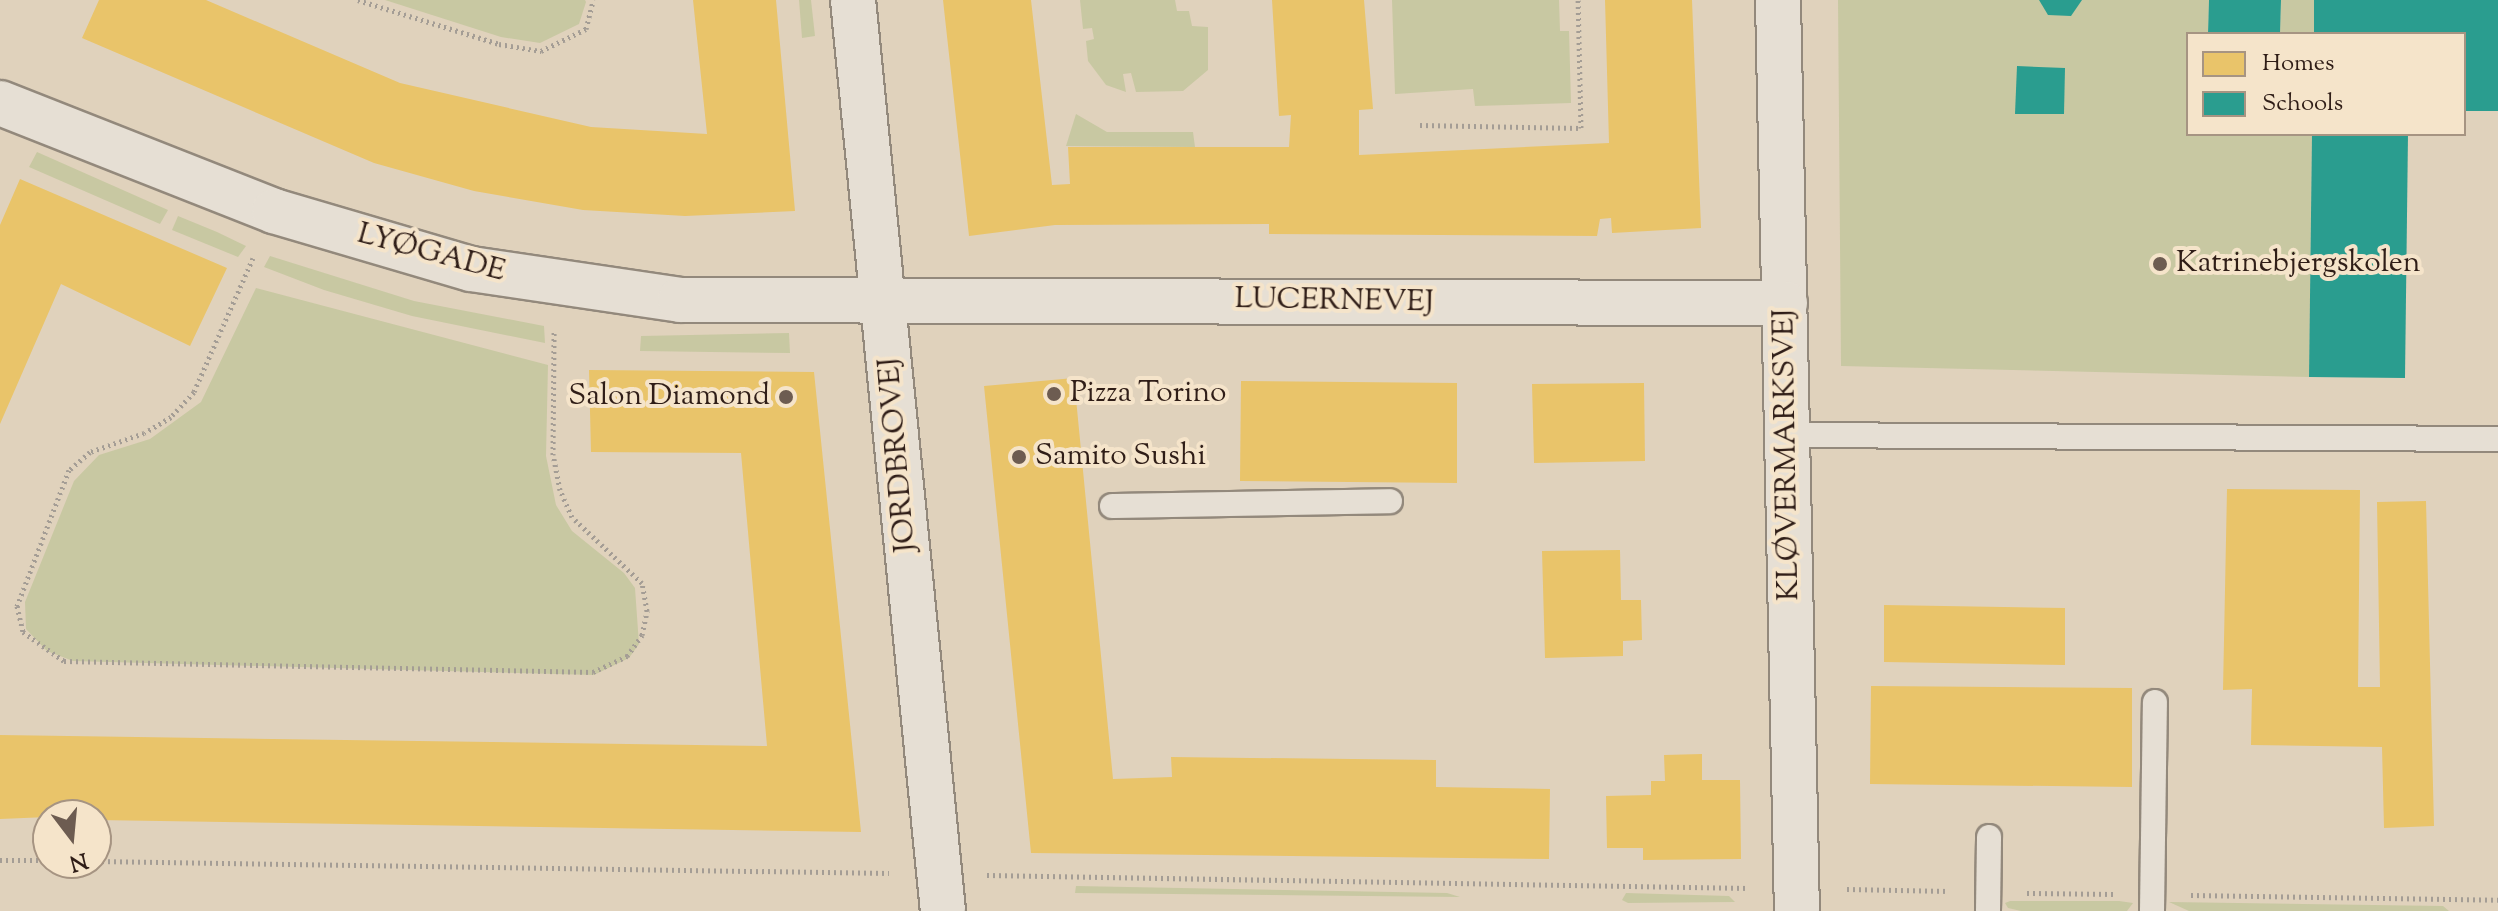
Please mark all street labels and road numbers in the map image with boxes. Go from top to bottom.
street label: LYØGADE [353,217,509,291]
street label: LUCERNEVEJ [1234,282,1434,322]
street label: KLØVERMARKSVEJ [1767,309,1809,601]
street label: JORDBROVEJ [873,356,925,554]

